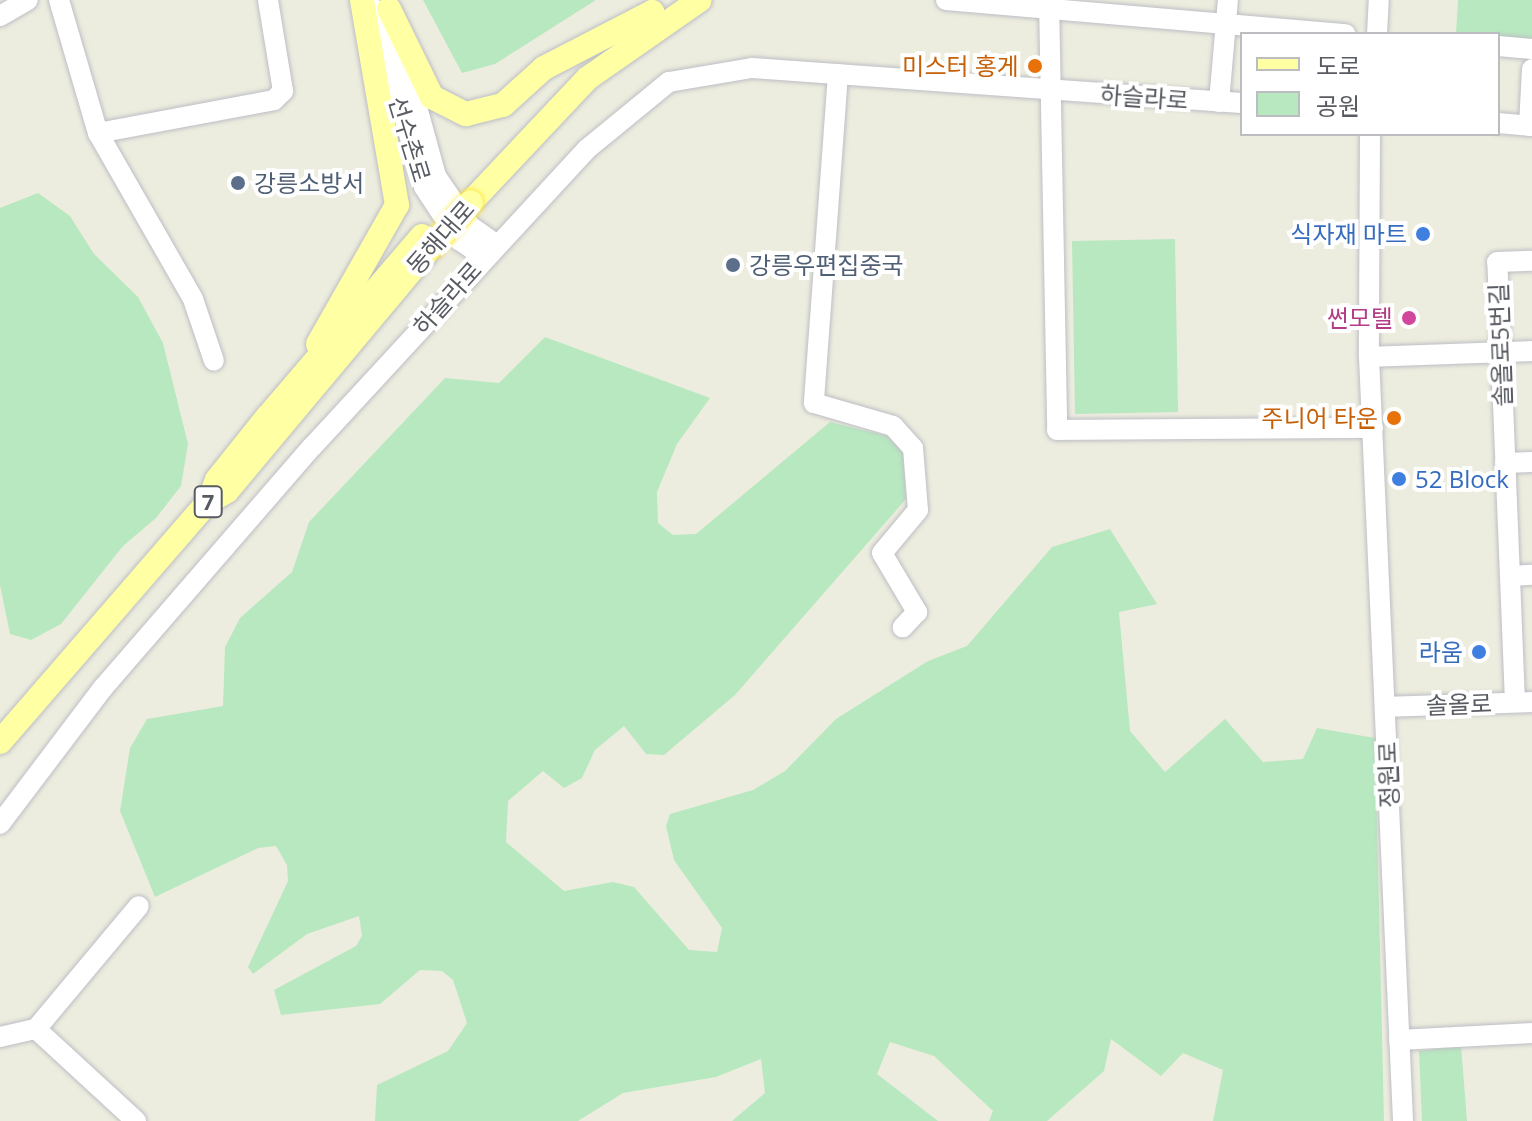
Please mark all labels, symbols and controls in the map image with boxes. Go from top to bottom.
legend [1240,32,1500,136]
text: 도로 [1316,49,1360,82]
place label: 미스터 홍게 [902,52,1019,80]
marker: 미스터 홍게 [1026,57,1044,75]
street label: 하슬라로 [1099,80,1189,114]
text: 공원 [1316,89,1360,122]
street label: 선수촌로 [383,93,437,185]
place label: 강릉소방서 [254,169,364,197]
marker: 강릉소방서 [229,174,247,192]
street label: 동해대로 [400,194,480,280]
place label: 식자재 마트 [1290,220,1407,248]
marker: 식자재 마트 [1414,225,1432,243]
place label: 강릉우편집중국 [749,251,904,279]
street label: 하슬라로 [407,256,487,340]
marker: 강릉우편집중국 [724,256,742,274]
street label: 솔올로5번길 [1483,282,1517,408]
place label: 썬모텔 [1327,304,1393,332]
marker: 썬모텔 [1400,309,1418,327]
place label: 주니어 타운 [1261,404,1378,432]
marker: 주니어 타운 [1385,409,1403,427]
place label: 52 Block [1415,465,1509,493]
marker: 52 Block [1390,470,1408,488]
road number: 7 [192,484,224,520]
place label: 라움 [1419,638,1463,666]
marker: 라움 [1470,643,1488,661]
street label: 솔올로 [1425,688,1493,720]
street label: 정원로 [1372,741,1404,809]

